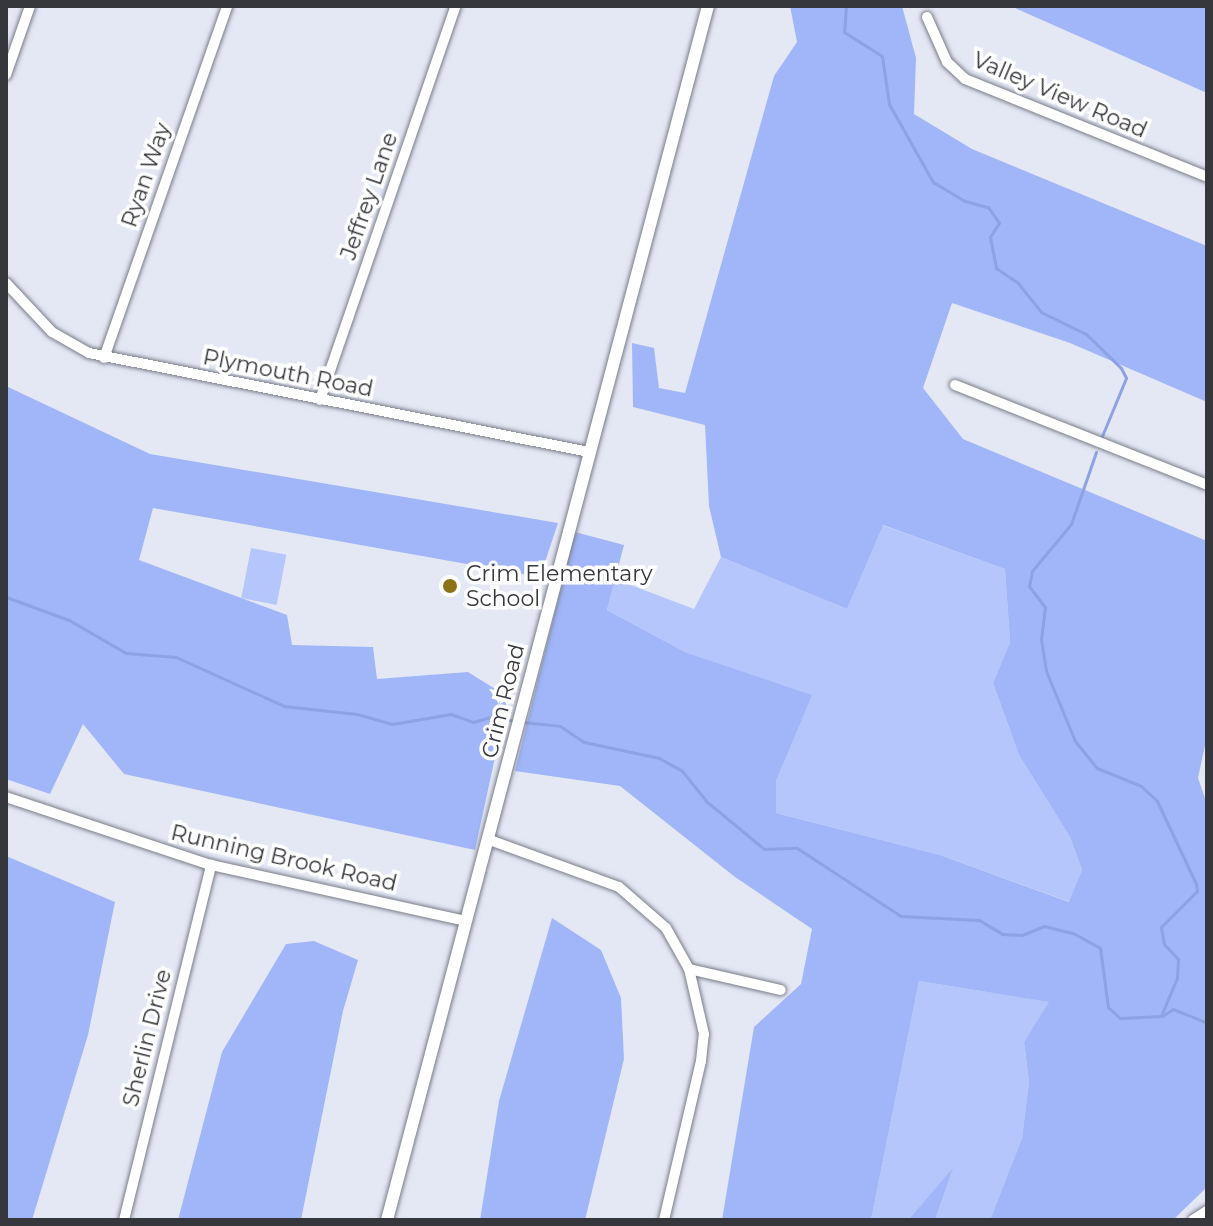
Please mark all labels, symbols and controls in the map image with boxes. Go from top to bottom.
street label: Valley View Road [969,46,1151,144]
street label: Ryan Way [116,119,176,231]
street label: Jeffrey Lane [335,129,403,263]
street label: Plymouth Road [201,344,375,402]
place label: Crim Elementary School [466,560,653,612]
marker: Crim Elementary School [441,577,459,595]
street label: Crim Road [476,641,530,761]
street label: Running Brook Road [168,819,400,897]
street label: Sherlin Drive [117,967,177,1109]

